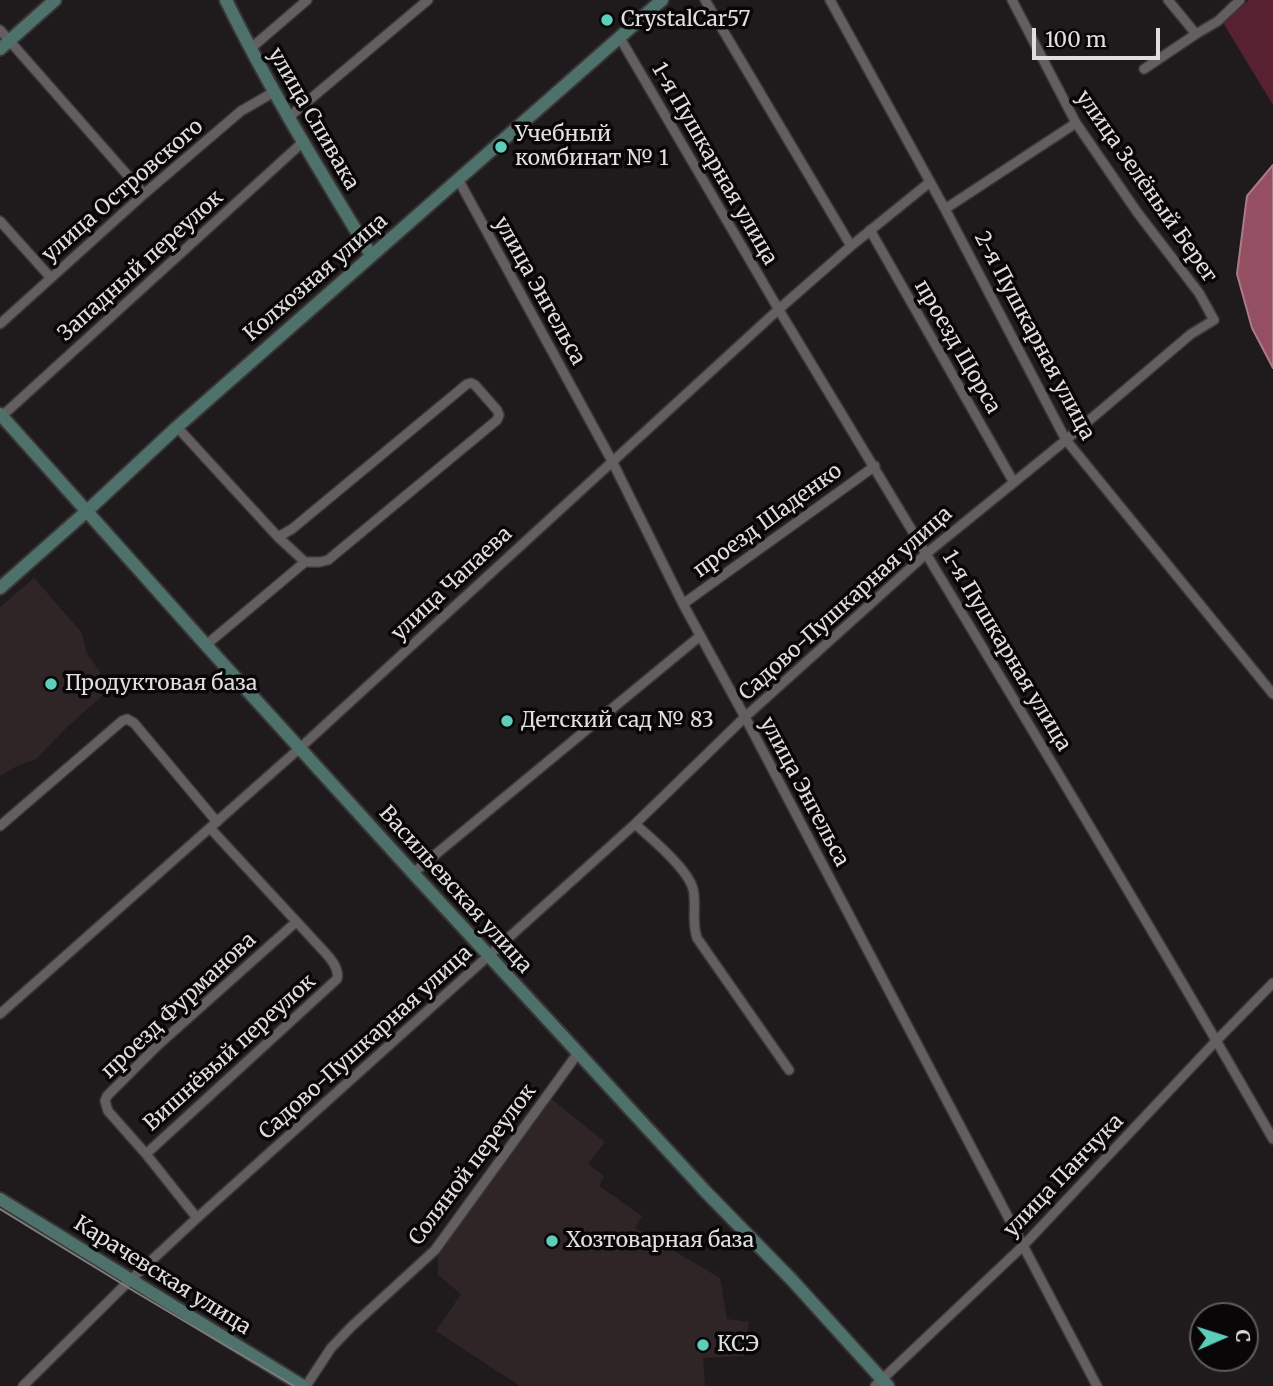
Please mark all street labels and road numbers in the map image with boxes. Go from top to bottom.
street label: улица Спивака [262,43,364,195]
street label: 1-я Пушкарная улица [646,58,782,270]
street label: улица Зелёный Берег [1070,86,1222,288]
street label: улица Островского [37,114,209,268]
street label: Западный переулок [53,185,229,347]
street label: Колхозная улица [239,209,393,347]
street label: улица Энгельса [488,212,590,370]
street label: 2-я Пушкарная улица [968,228,1100,444]
street label: проезд Щорса [909,276,1005,418]
street label: проезд Шаденко [689,459,847,583]
street label: Садово-Пушкарная улица [734,502,958,706]
street label: улица Чапаева [387,522,517,646]
street label: 1-я Пушкарная улица [936,546,1076,756]
street label: улица Энгельса [754,713,854,871]
street label: Васильевская улица [373,801,537,979]
street label: проезд Фурманова [96,928,262,1084]
street label: Садово-Пушкарная улица [254,941,478,1145]
street label: Вишнёвый переулок [139,969,321,1137]
street label: Соляной переулок [404,1079,542,1251]
street label: улица Панчука [999,1109,1129,1243]
street label: Карачевская улица [69,1211,255,1341]

